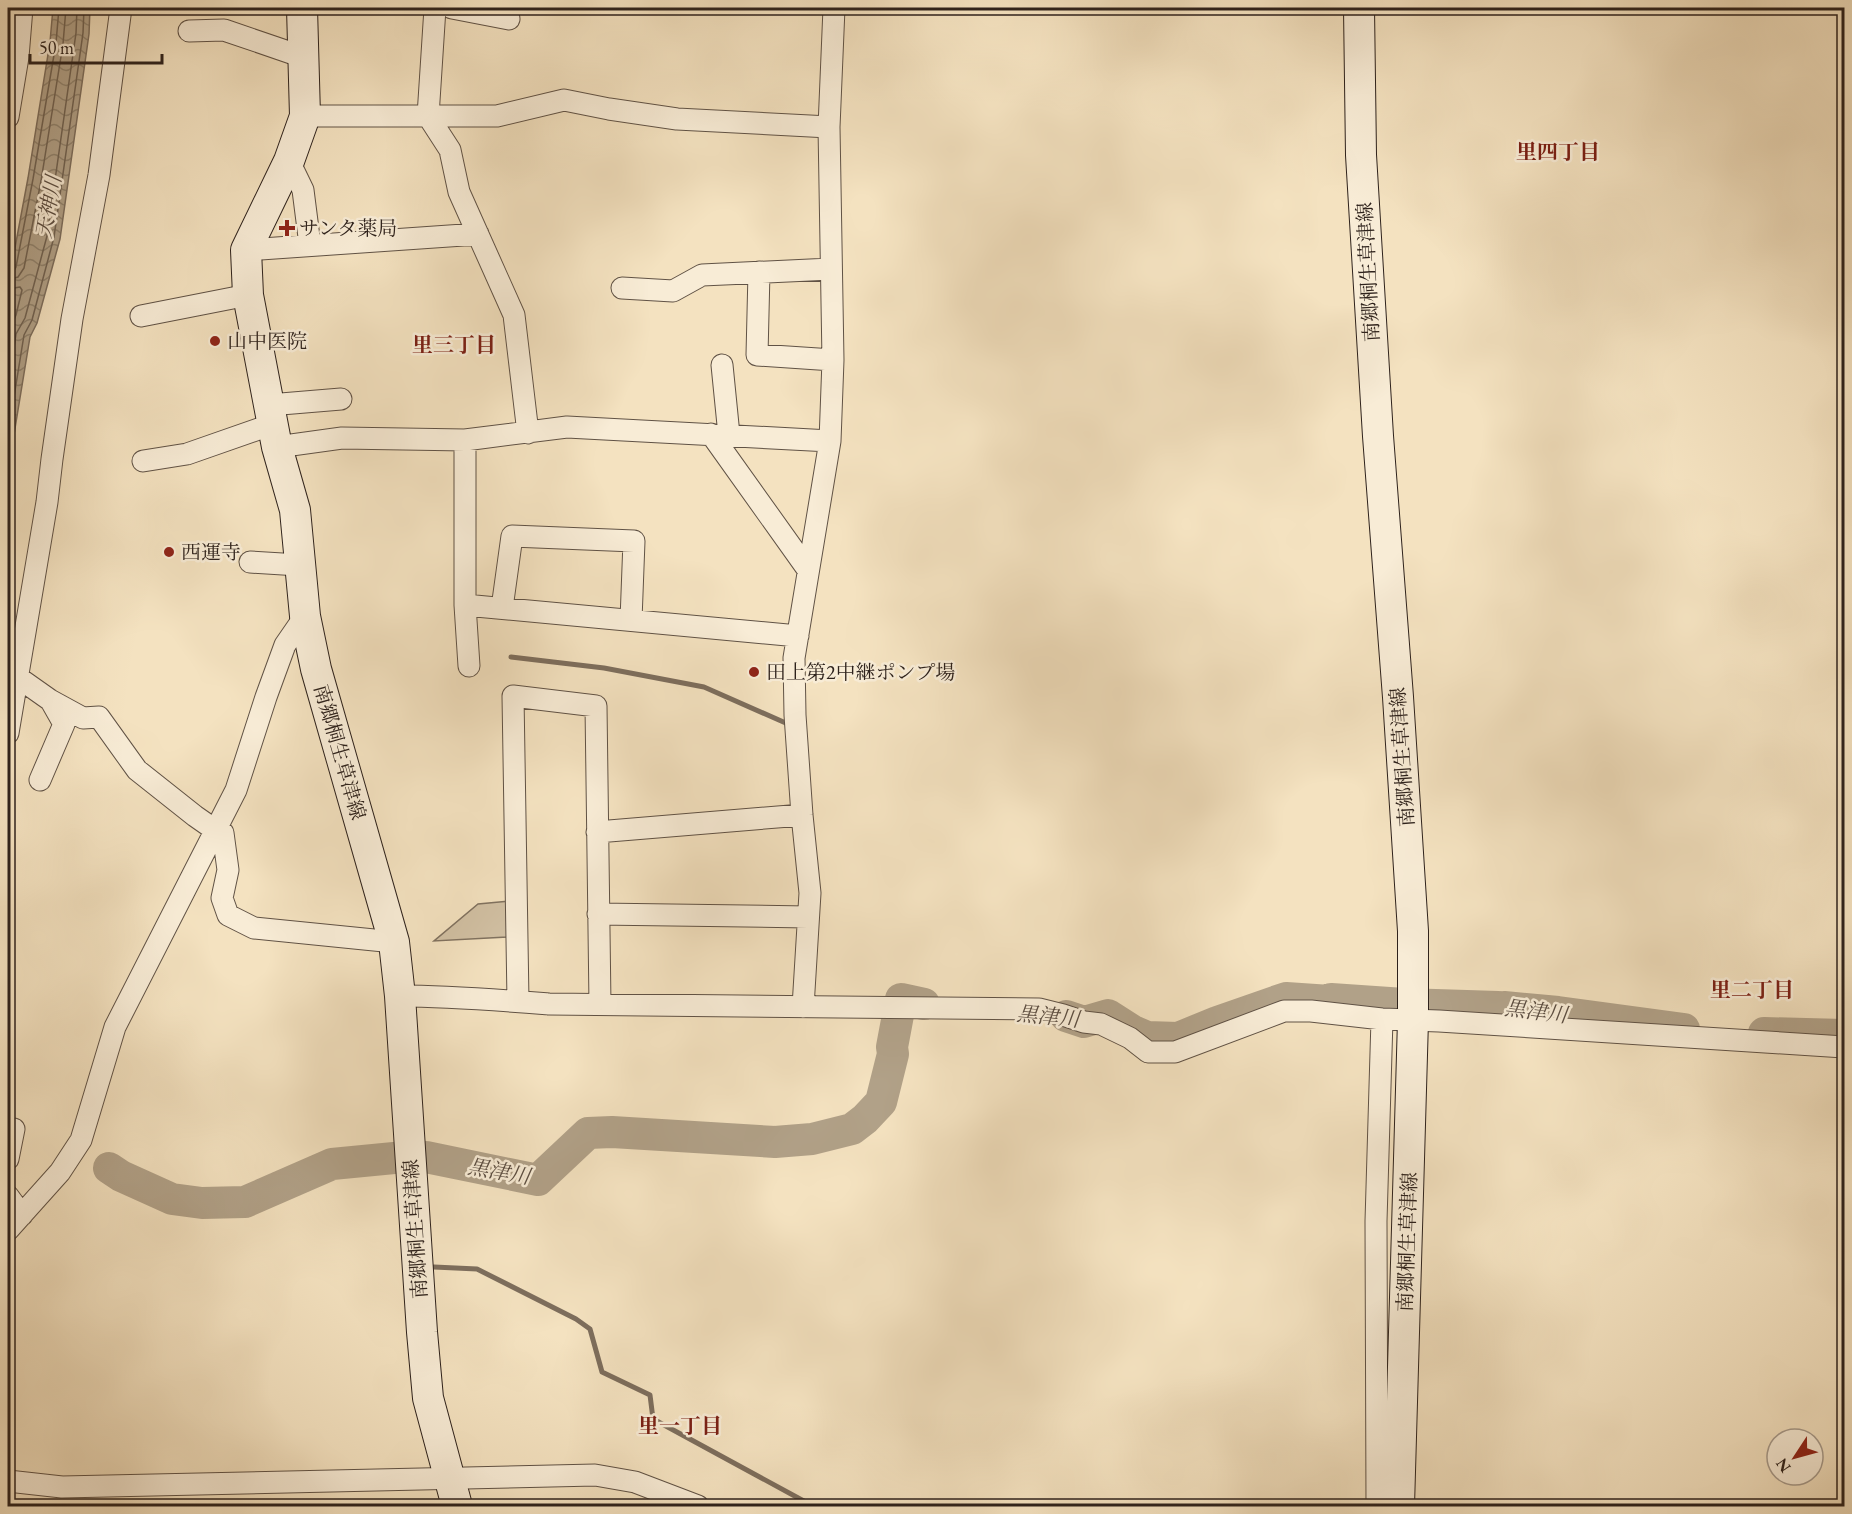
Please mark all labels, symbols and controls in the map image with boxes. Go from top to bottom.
scale bar [30,27,162,65]
text: 50 m [39,36,74,59]
district label: 里四丁目 [1516,138,1600,165]
water label: 天神川 [29,172,67,240]
street label: 南郷桐生草津線 [1351,201,1385,343]
place label: サンタ薬局 [299,215,397,241]
marker: サンタ薬局 [280,221,294,235]
place label: 山中医院 [227,328,307,354]
district label: 里三丁目 [412,331,496,358]
marker: 山中医院 [208,334,222,348]
place label: 西運寺 [181,539,241,565]
marker: 西運寺 [162,545,176,559]
place label: 田上第2中継ポンプ場 [766,659,956,685]
marker: 田上第2中継ポンプ場 [747,665,761,679]
street label: 南郷桐生草津線 [308,681,372,823]
street label: 南郷桐生草津線 [1384,686,1420,828]
district label: 里二丁目 [1710,976,1794,1003]
water label: 黒津川 [1503,994,1571,1028]
water label: 黒津川 [1015,999,1083,1033]
water label: 黒津川 [466,1152,534,1190]
street label: 南郷桐生草津線 [397,1158,433,1300]
street label: 南郷桐生草津線 [1392,1172,1422,1312]
district label: 里一丁目 [638,1412,722,1439]
north arrow [1765,1427,1825,1487]
text: N [1771,1454,1796,1477]

